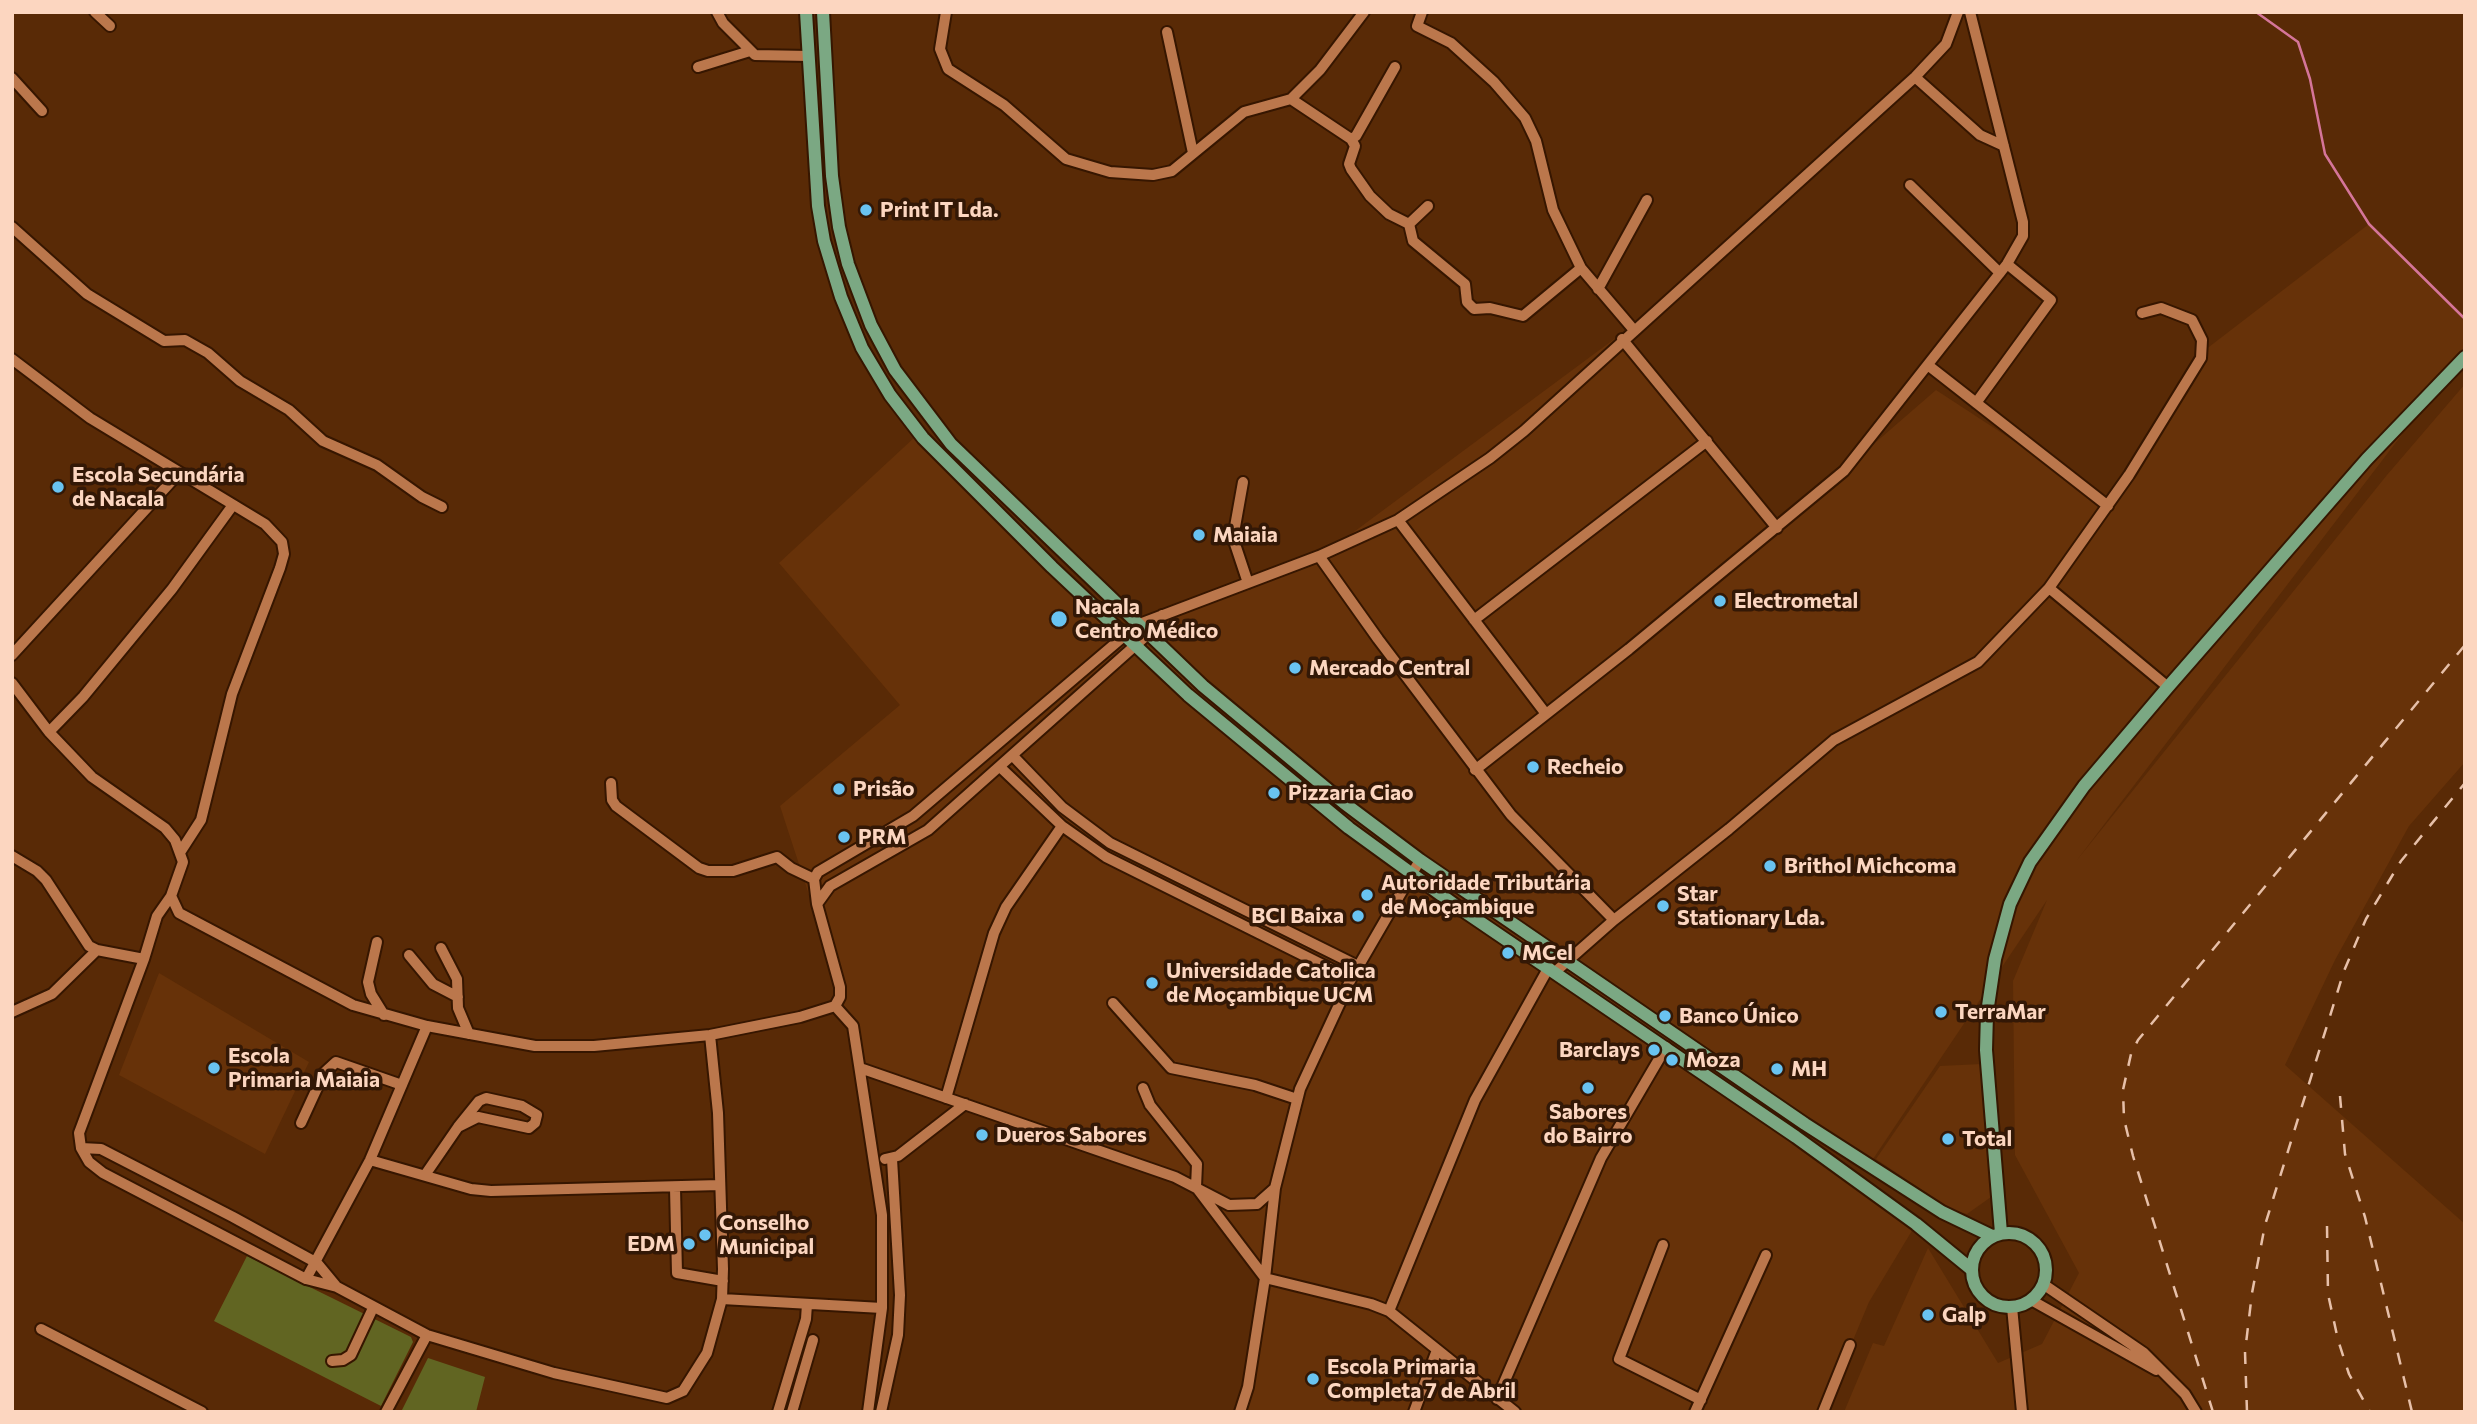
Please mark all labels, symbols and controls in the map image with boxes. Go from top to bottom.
place label: Print IT Lda. [880,197,998,223]
marker: Print IT Lda. [858,202,874,218]
place label: Escola Secundária de Nacala [72,462,244,512]
marker: Escola Secundária de Nacala [50,479,66,495]
place label: Maiaia [1213,522,1278,548]
marker: Maiaia [1191,527,1207,543]
place label: Electrometal [1734,588,1858,614]
marker: Electrometal [1712,593,1728,609]
place label: Nacala Centro Médico [1075,594,1218,644]
marker: Nacala Centro Médico [1049,609,1069,629]
place label: Mercado Central [1309,655,1470,681]
marker: Mercado Central [1287,660,1303,676]
place label: Recheio [1547,754,1624,780]
marker: Recheio [1525,759,1541,775]
place label: Prisão [853,776,914,802]
place label: Pizzaria Ciao [1288,780,1414,806]
marker: Prisão [831,781,847,797]
marker: Pizzaria Ciao [1266,785,1282,801]
place label: PRM [858,824,906,850]
marker: PRM [836,829,852,845]
place label: Brithol Michcoma [1784,853,1956,879]
marker: Brithol Michcoma [1762,858,1778,874]
place label: Autoridade Tributária de Moçambique [1381,870,1591,920]
place label: Star Stationary Lda. [1677,881,1825,931]
marker: Autoridade Tributária de Moçambique [1359,887,1375,903]
marker: Star Stationary Lda. [1655,898,1671,914]
place label: BCI Baixa [1251,903,1344,929]
marker: BCI Baixa [1350,908,1366,924]
place label: MCel [1522,940,1573,966]
marker: MCel [1500,945,1516,961]
place label: Universidade Catolica de Moçambique UCM [1166,958,1376,1008]
marker: Universidade Catolica de Moçambique UCM [1144,975,1160,991]
place label: TerraMar [1955,999,2046,1025]
place label: Banco Único [1679,1003,1799,1029]
marker: TerraMar [1933,1004,1949,1020]
marker: Banco Único [1657,1008,1673,1024]
place label: Barclays [1559,1037,1640,1063]
marker: Barclays [1646,1042,1662,1058]
place label: Escola Primaria Maiaia [228,1043,380,1093]
place label: Moza [1686,1047,1740,1073]
marker: Moza [1664,1052,1680,1068]
place label: MH [1791,1056,1827,1082]
marker: Escola Primaria Maiaia [206,1060,222,1076]
marker: MH [1769,1061,1785,1077]
marker: Sabores do Bairro [1580,1080,1596,1096]
place label: Sabores do Bairro [1543,1099,1633,1149]
place label: Dueros Sabores [996,1122,1147,1148]
place label: Total [1962,1126,2012,1152]
marker: Dueros Sabores [974,1127,990,1143]
marker: Total [1940,1131,1956,1147]
place label: Conselho Municipal [719,1210,814,1260]
marker: Conselho Municipal [697,1227,713,1243]
place label: EDM [627,1231,675,1257]
marker: EDM [681,1236,697,1252]
place label: Galp [1942,1302,1987,1328]
marker: Galp [1920,1307,1936,1323]
place label: Escola Primaria Completa 7 de Abril [1327,1354,1516,1404]
marker: Escola Primaria Completa 7 de Abril [1305,1371,1321,1387]

